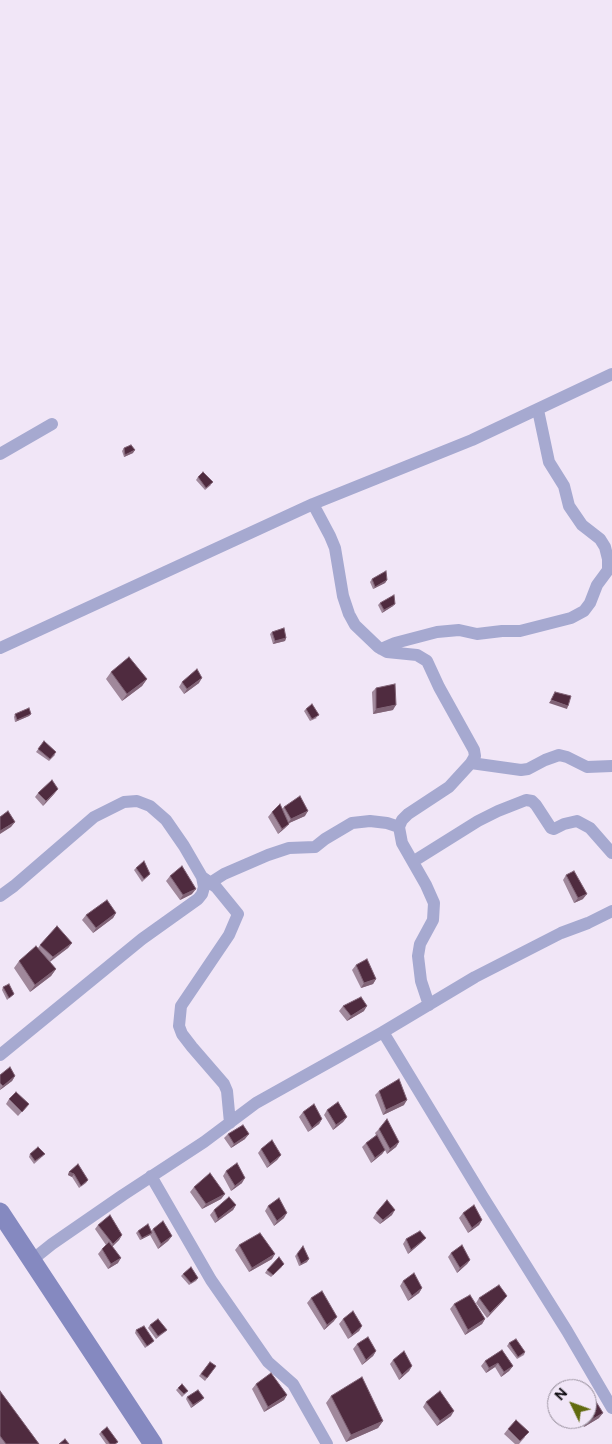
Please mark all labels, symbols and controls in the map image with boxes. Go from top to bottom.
north arrow [547,1379,597,1429]
text: N [551,1385,571,1404]

